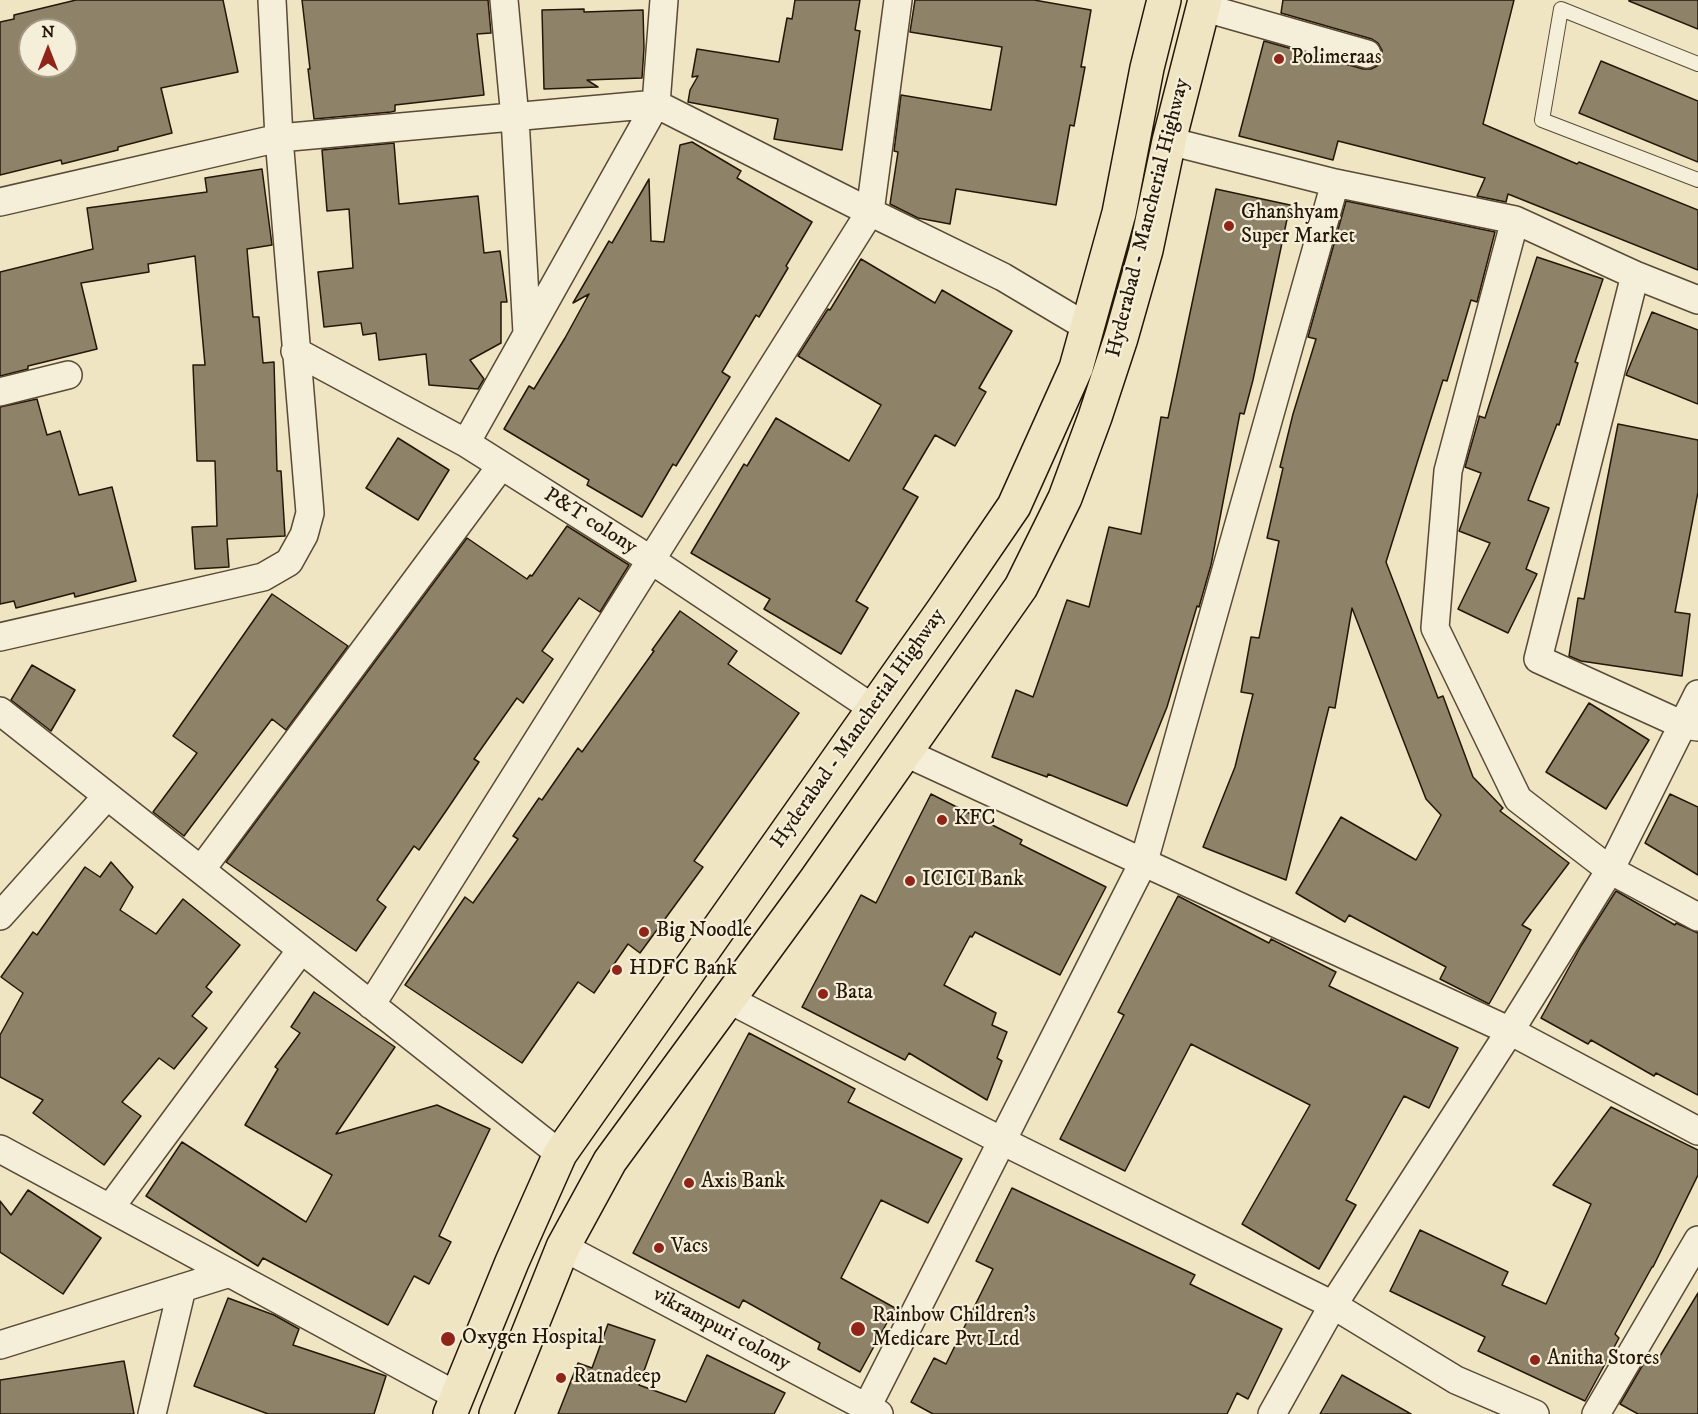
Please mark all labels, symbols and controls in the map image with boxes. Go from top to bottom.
north arrow [18,18,78,78]
text: N [41,22,55,42]
place label: Polimeraas [1291,46,1382,72]
marker: Polimeraas [1272,52,1286,66]
street label: Hyderabad - Mancherial Highway [1102,76,1196,360]
place label: Ghanshyam Super Market [1241,201,1355,251]
marker: Ghanshyam Super Market [1222,219,1236,233]
street label: P&T colony [539,483,641,561]
street label: Hyderabad - Mancherial Highway [766,604,952,854]
place label: KFC [954,807,996,833]
marker: KFC [935,813,949,827]
place label: ICICI Bank [922,868,1024,894]
marker: ICICI Bank [903,874,917,888]
place label: Big Noodle [656,919,752,945]
marker: Big Noodle [637,925,651,939]
place label: HDFC Bank [629,957,737,983]
marker: HDFC Bank [610,963,624,977]
place label: Bata [835,981,873,1007]
marker: Bata [816,987,830,1001]
place label: Axis Bank [701,1170,785,1196]
marker: Axis Bank [682,1176,696,1190]
place label: Vacs [671,1235,708,1261]
marker: Vacs [652,1241,666,1255]
street label: vikrampuri colony [648,1283,794,1377]
place label: Rainbow Children's Medicare Pvt Ltd [872,1304,1036,1354]
marker: Rainbow Children's Medicare Pvt Ltd [849,1320,867,1338]
place label: Oxygen Hospital [462,1326,604,1352]
marker: Oxygen Hospital [439,1330,457,1348]
place label: Anitha Stores [1547,1347,1659,1373]
marker: Anitha Stores [1528,1353,1542,1367]
place label: Ratnadeep [573,1365,661,1391]
marker: Ratnadeep [554,1371,568,1385]

